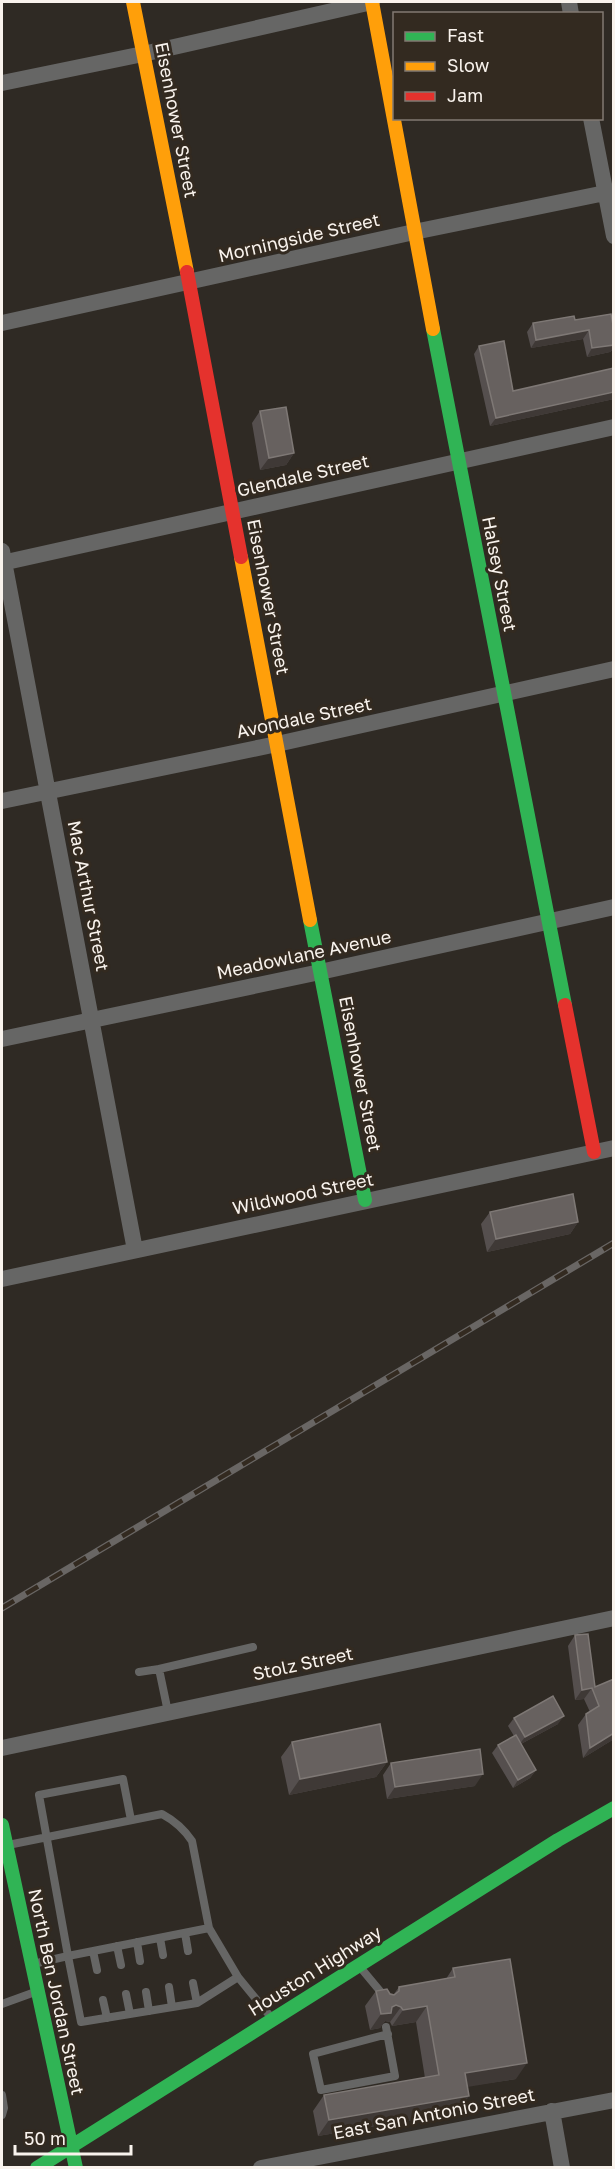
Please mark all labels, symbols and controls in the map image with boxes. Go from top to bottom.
legend [393,12,603,120]
text: Fast [447,24,484,46]
street label: Eisenhower Street [151,40,203,200]
text: Slow [447,54,490,76]
text: Jam [447,84,483,106]
street label: Morningside Street [216,208,382,266]
street label: Glendale Street [235,449,371,501]
street label: Halsey Street [478,514,522,633]
street label: Eisenhower Street [243,517,295,677]
street label: Avondale Street [234,692,373,742]
street label: Mac Arthur Street [64,818,114,973]
street label: Meadowlane Avenue [215,925,393,983]
street label: Eisenhower Street [335,994,387,1154]
street label: Wildwood Street [230,1167,375,1219]
street label: Stolz Street [251,1642,355,1684]
street label: North Ben Jordan Street [24,1887,90,2097]
street label: Houston Highway [244,1920,385,2020]
street label: East San Antonio Street [331,2083,536,2143]
scale bar [15,2118,130,2156]
text: 50 m [24,2127,66,2149]

